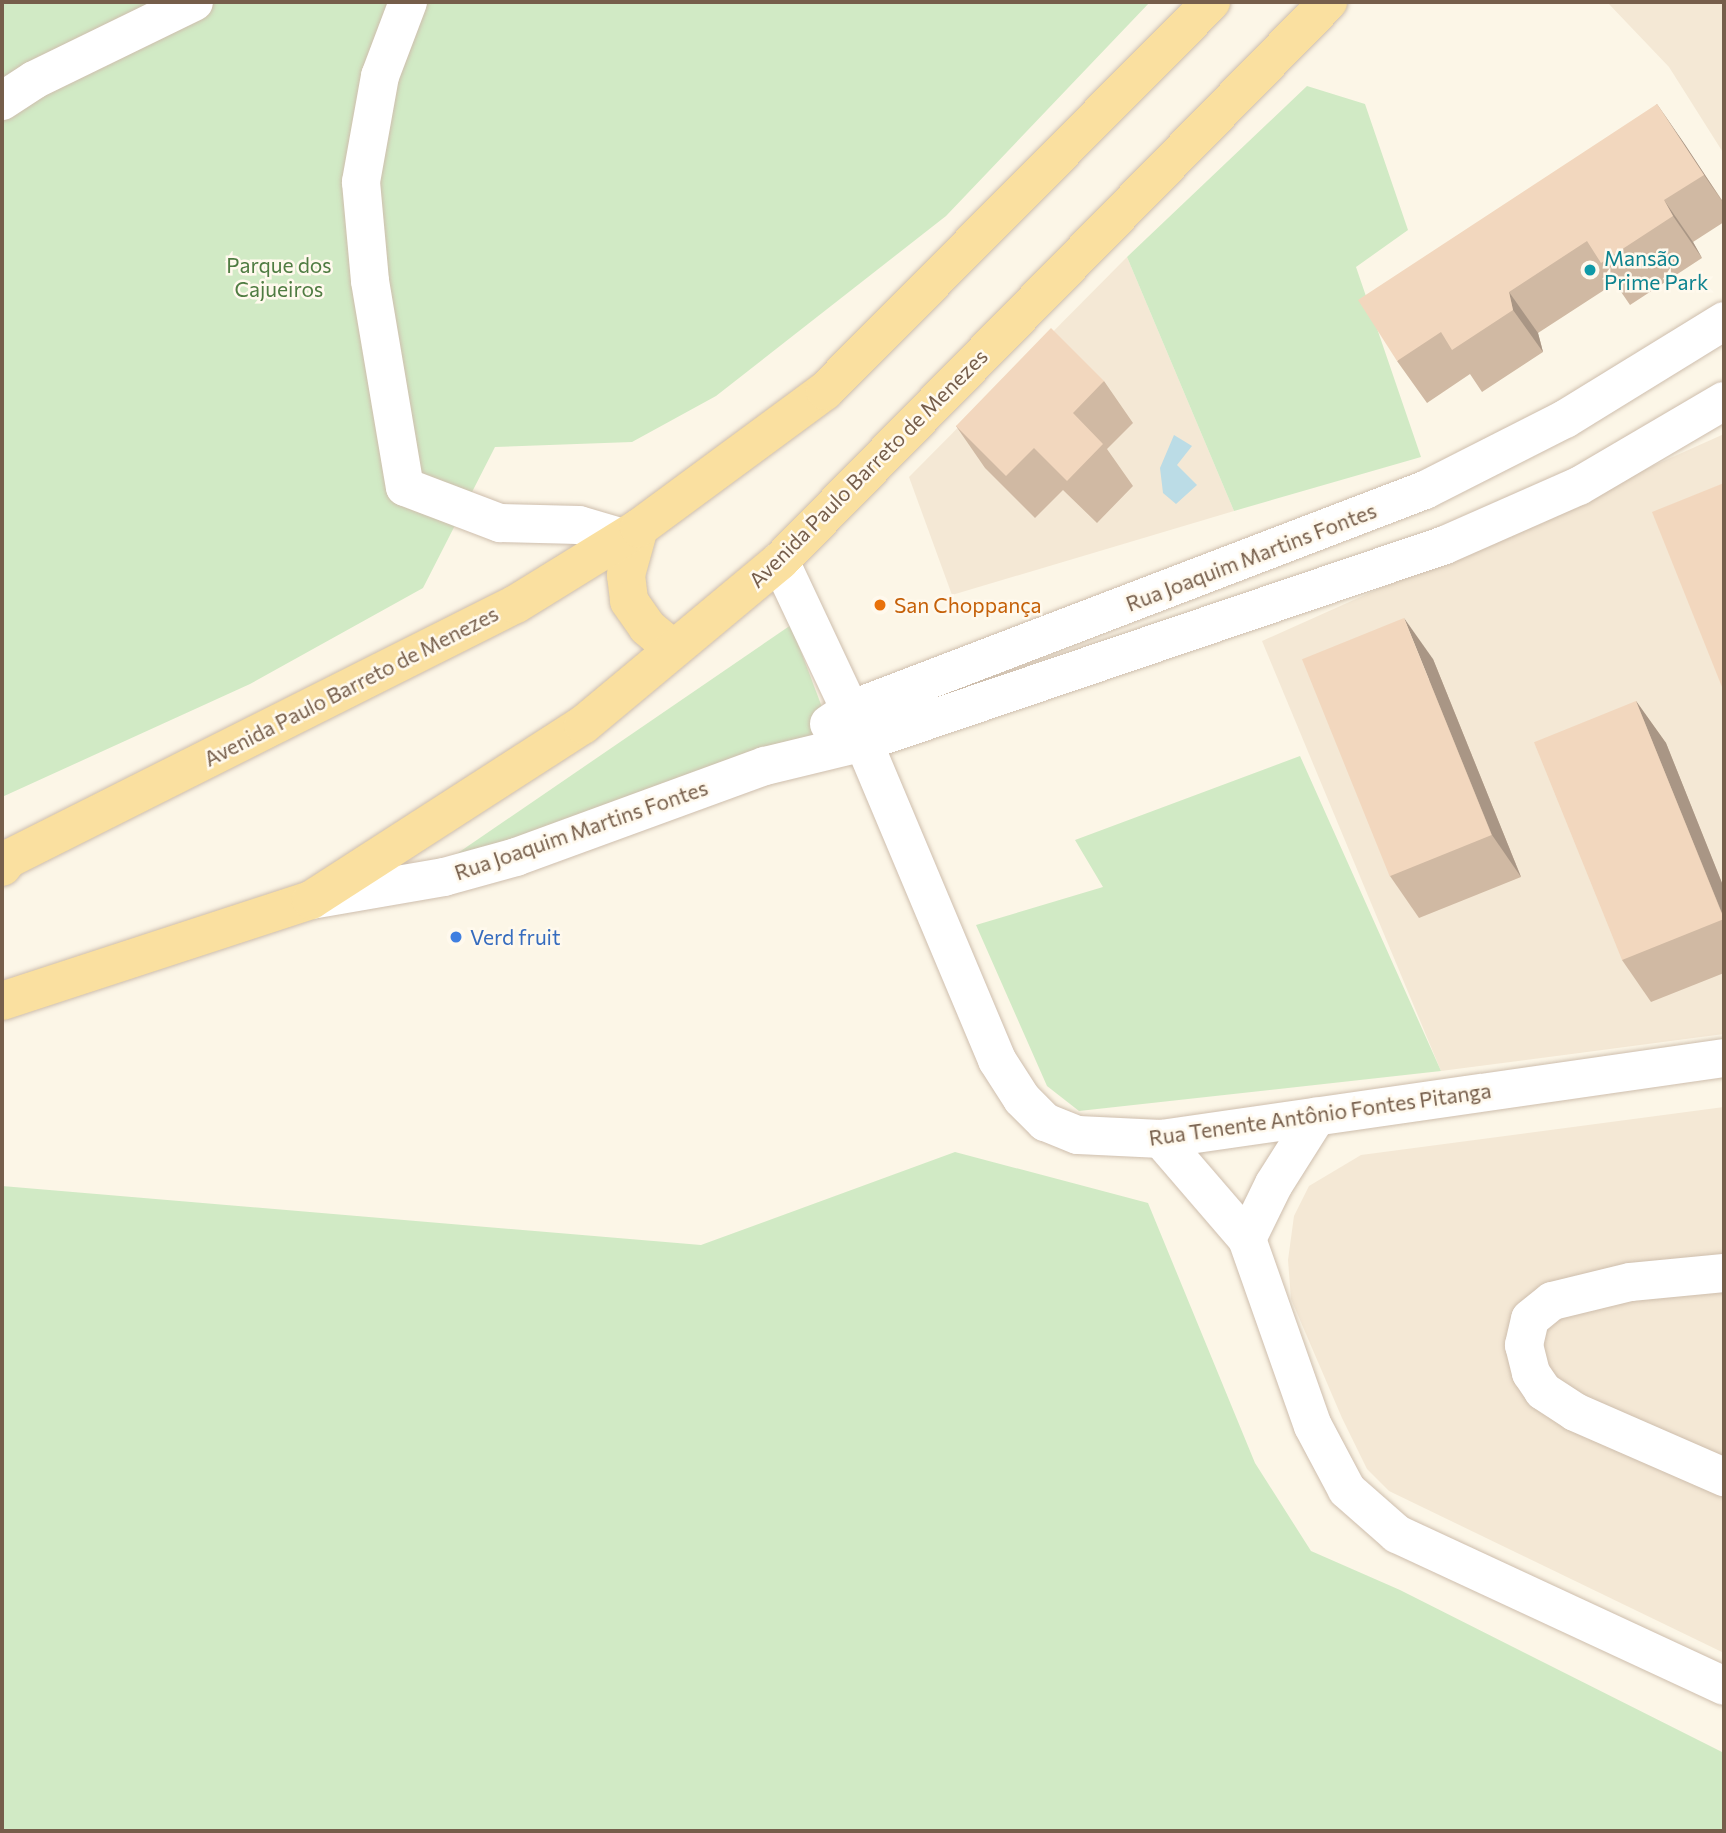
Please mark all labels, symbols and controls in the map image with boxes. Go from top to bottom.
place label: Mansão Prime Park [1604,245,1708,295]
park label: Parque dos Cajueiros [226,252,332,302]
marker: Mansão Prime Park [1582,262,1598,278]
street label: Avenida Paulo Barreto de Menezes [744,344,992,592]
street label: Rua Joaquim Martins Fontes [1122,498,1380,616]
place label: San Choppança [894,592,1042,618]
marker: San Choppança [872,597,888,613]
street label: Avenida Paulo Barreto de Menezes [200,601,502,771]
street label: Rua Joaquim Martins Fontes [451,775,711,885]
place label: Verd fruit [470,924,561,950]
marker: Verd fruit [448,929,464,945]
street label: Rua Tenente Antônio Fontes Pitanga [1147,1077,1493,1151]

